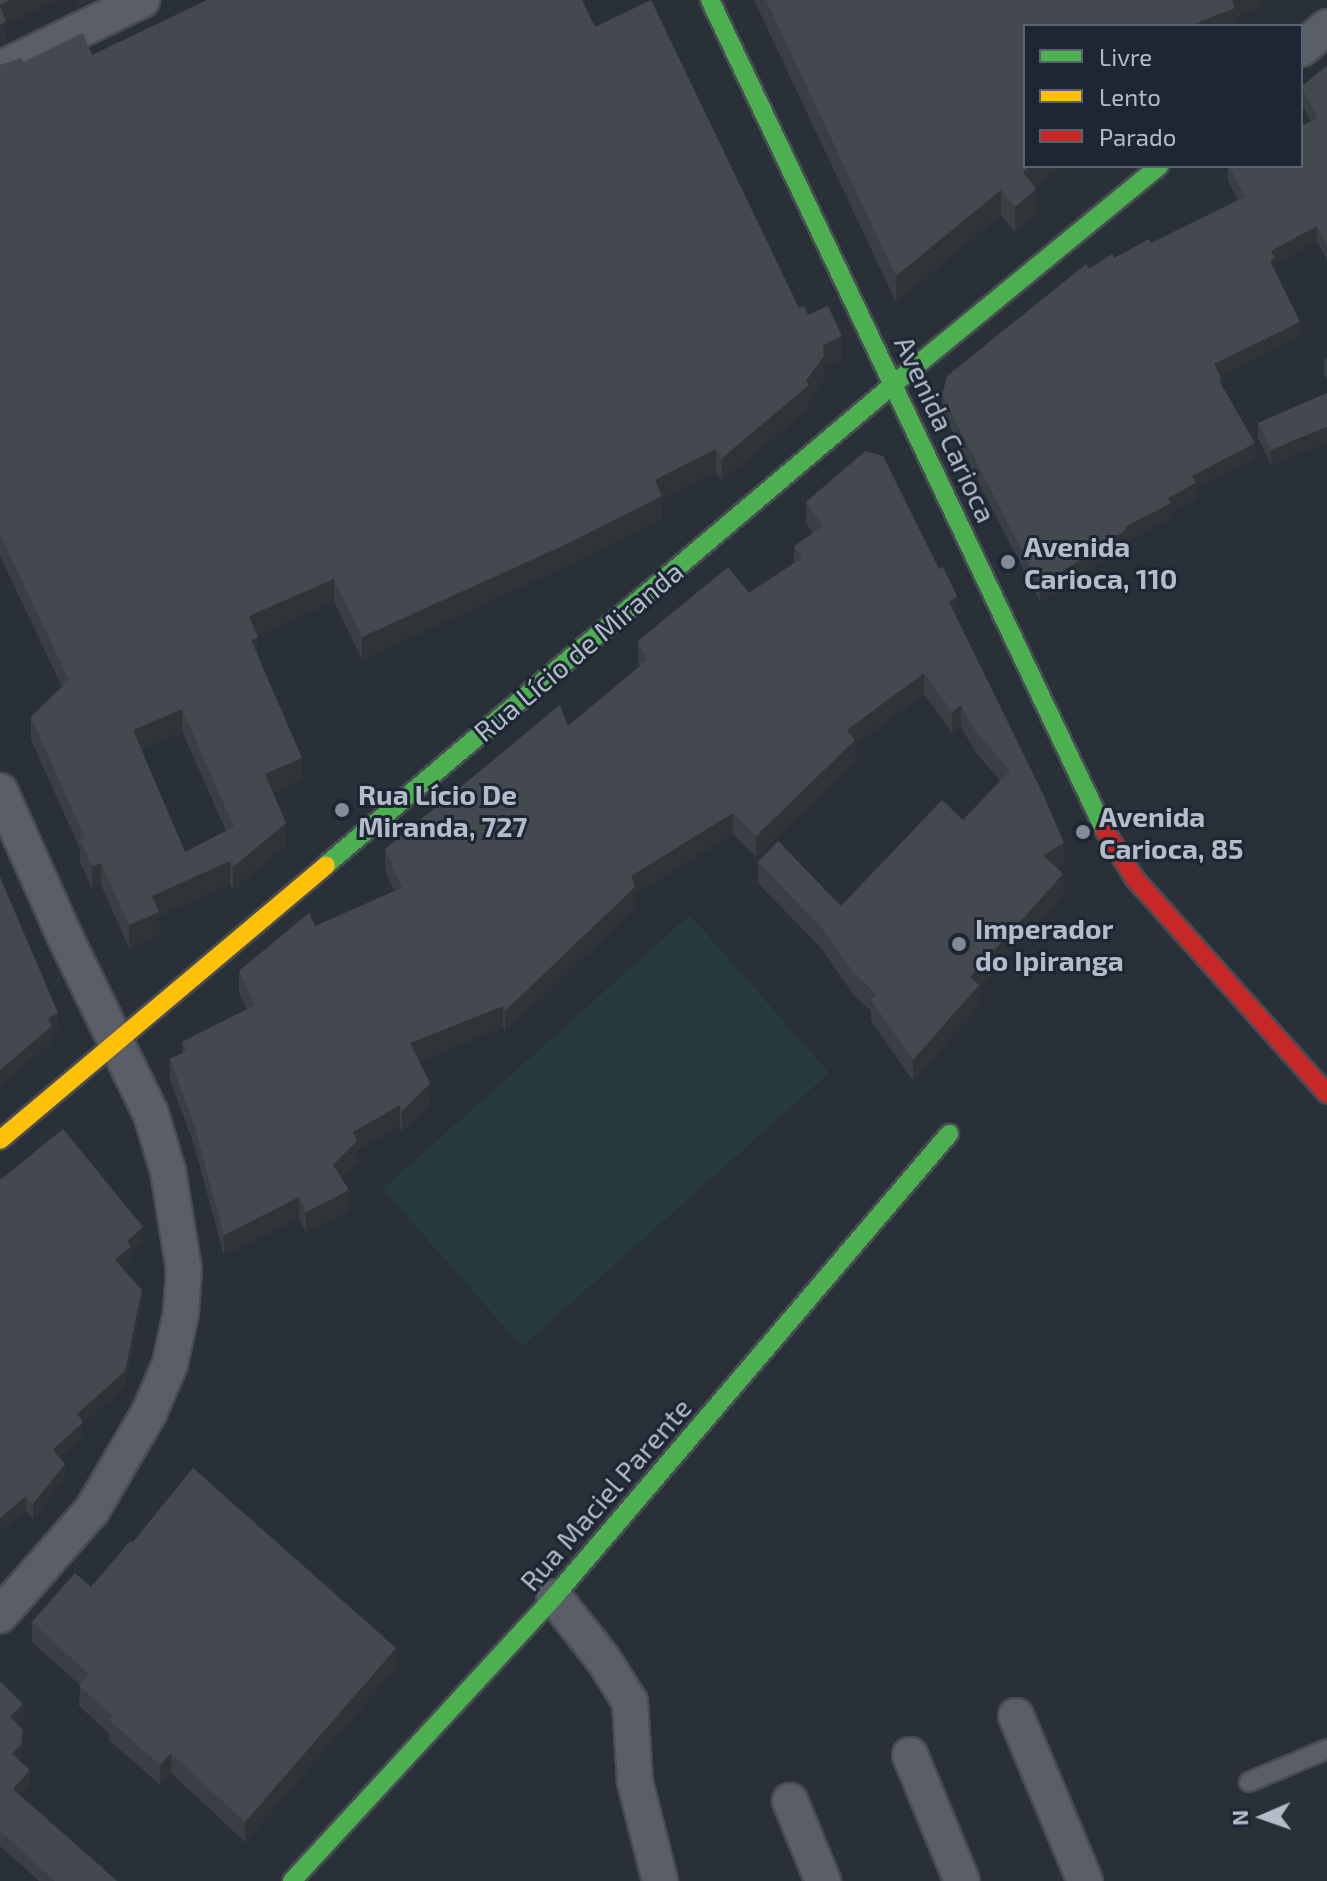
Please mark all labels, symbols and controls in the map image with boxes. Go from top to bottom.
legend [1023,24,1303,168]
text: Livre [1099,42,1152,71]
text: Lento [1099,82,1161,111]
text: Parado [1099,122,1176,151]
street label: Avenida Carioca [888,330,1004,528]
place label: Avenida Carioca, 110 [1024,529,1178,595]
marker: Avenida Carioca, 110 [999,553,1017,571]
street label: Rua Lício de Miranda [467,554,689,748]
place label: Rua Lício De Miranda, 727 [358,777,527,843]
place label: Avenida Carioca, 85 [1099,799,1244,865]
marker: Rua Lício De Miranda, 727 [333,801,351,819]
marker: Avenida Carioca, 85 [1074,823,1092,841]
place label: Imperador do Ipiranga [975,911,1124,977]
marker: Imperador do Ipiranga [950,935,968,953]
street label: Rua Maciel Parente [512,1391,698,1597]
north arrow [1223,1777,1303,1857]
text: N [1226,1809,1252,1826]

